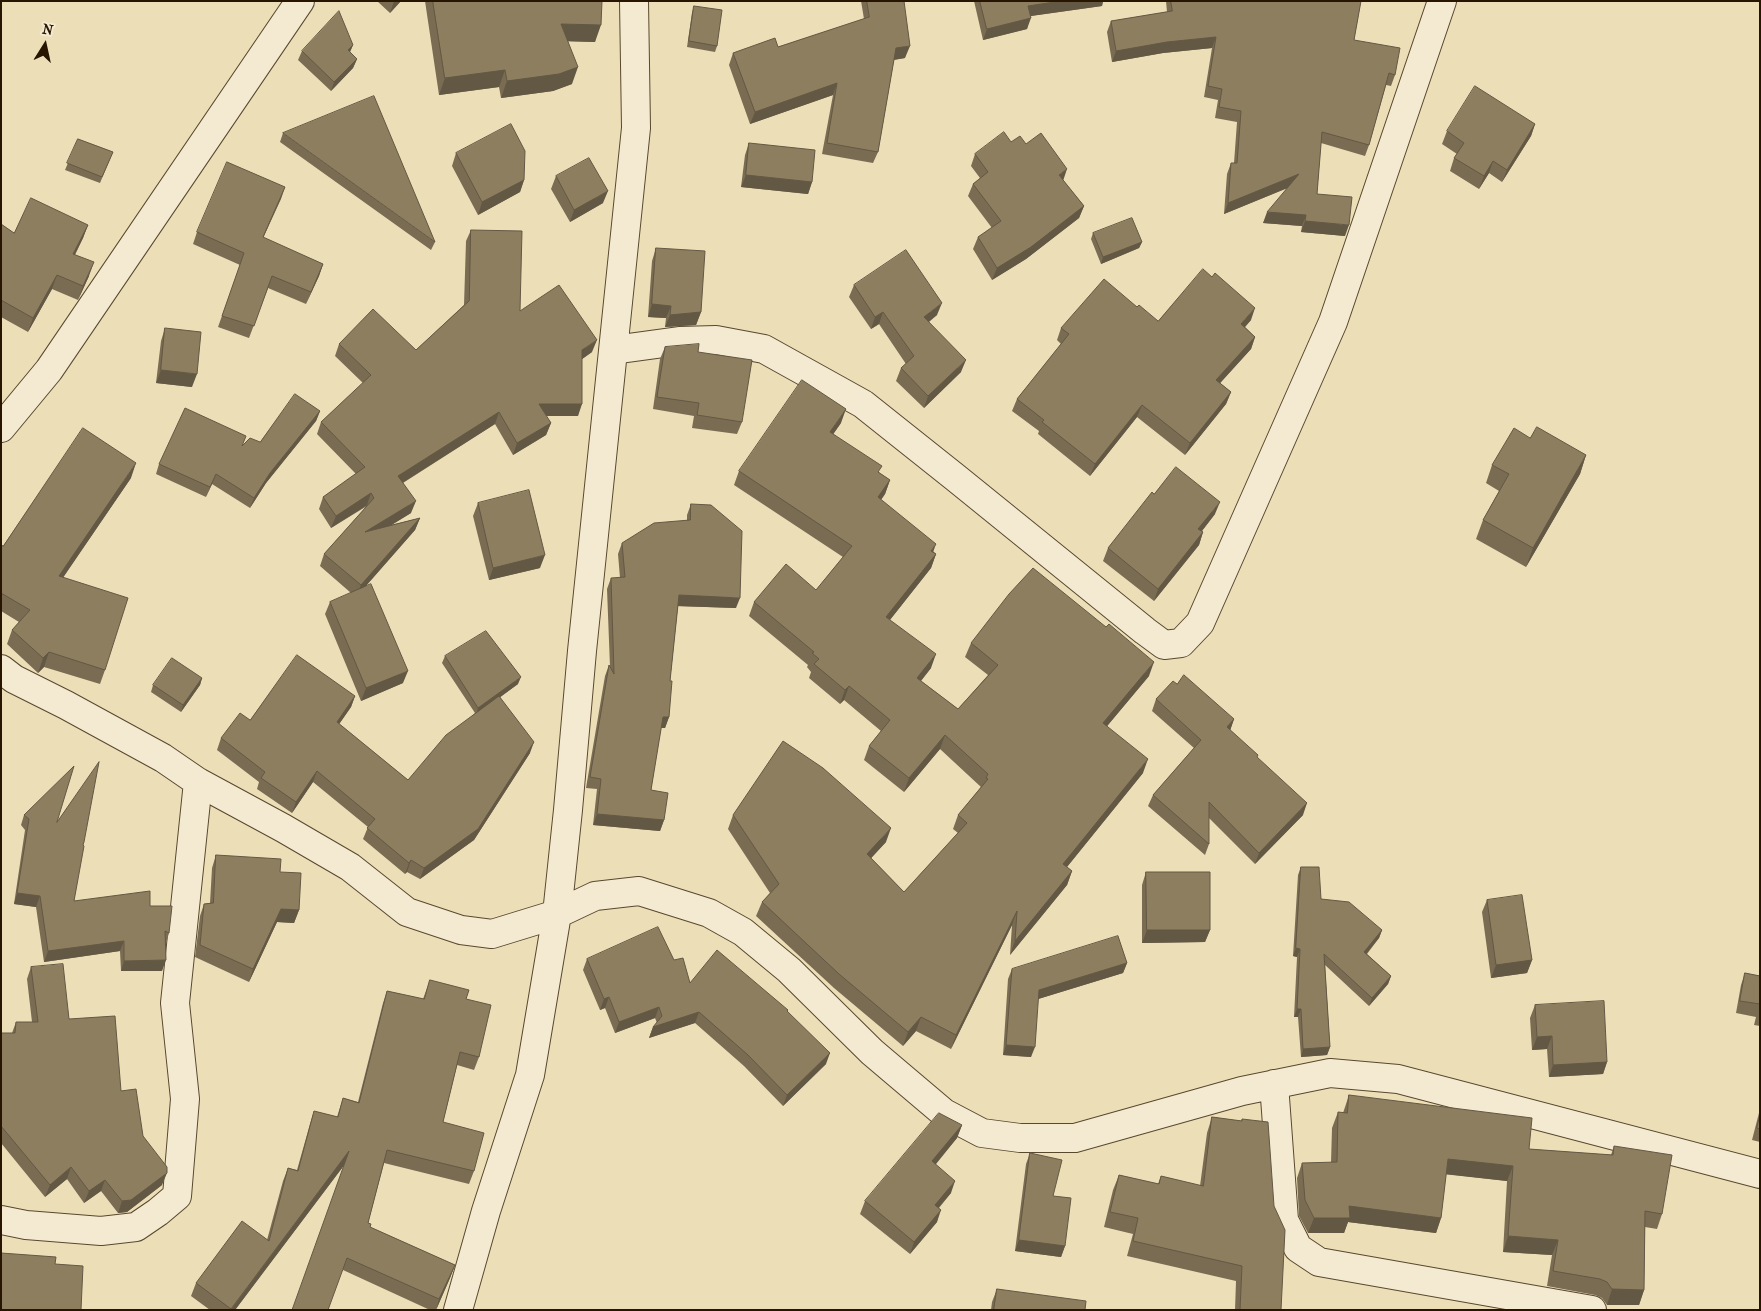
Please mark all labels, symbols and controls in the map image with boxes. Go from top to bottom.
north arrow [20,20,70,70]
text: N [41,20,54,39]

